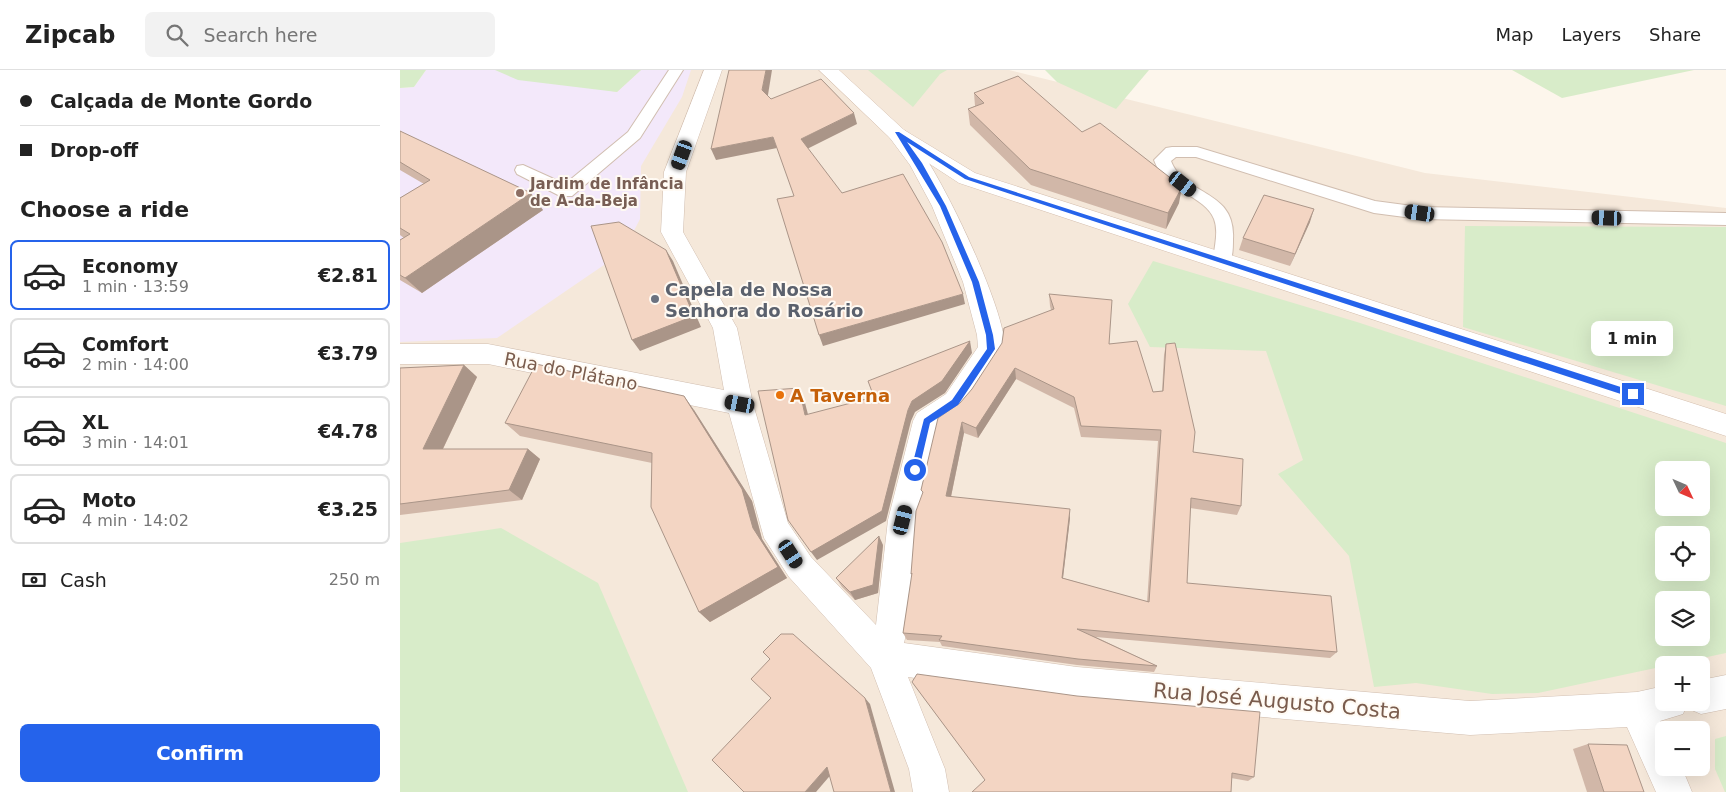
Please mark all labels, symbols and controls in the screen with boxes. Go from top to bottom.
search box [145,12,495,57]
text: Zipcab [25,21,115,49]
icon: search [163,21,191,49]
text: Search here [203,24,318,46]
text: Map [1495,24,1533,45]
text: Layers [1561,24,1621,45]
text: Share [1649,24,1701,45]
text: Calçada de Monte Gordo [50,90,312,112]
car [669,138,694,172]
text: Drop-off [50,139,138,161]
car [1166,169,1199,199]
place label: Jardim de Infância de A-da-Beja [529,175,684,210]
marker: Jardim de Infância de A-da-Beja [514,187,526,199]
text: Choose a ride [20,197,189,222]
car [1404,203,1435,223]
car [1591,210,1622,226]
icon: car [22,253,67,298]
text: Economy [82,255,178,277]
text: €2.81 [318,264,378,286]
text: 1 min · 13:59 [82,277,189,296]
place label: Capela de Nossa Senhora do Rosário [665,279,863,321]
marker: Capela de Nossa Senhora do Rosário [649,293,661,305]
callout: 1 min [1592,322,1674,356]
text: 1 min [1607,329,1657,348]
icon: car [22,331,67,376]
text: Comfort [82,333,169,355]
text: €3.79 [318,342,378,364]
street label: Rua do Plátano [503,348,639,394]
text: 2 min · 14:00 [82,355,189,374]
route end [1622,383,1644,405]
place label: A Taverna [790,385,890,406]
marker: A Taverna [774,389,786,401]
car [723,394,756,414]
icon: car [22,409,67,454]
text: XL [82,411,109,433]
text: €4.78 [318,420,378,442]
text: 3 min · 14:01 [82,433,189,452]
route start [904,459,926,481]
north arrow [1655,461,1710,516]
map controls [1655,461,1710,776]
icon: car [22,487,67,532]
text: Moto [82,489,136,511]
text: €3.25 [318,498,378,520]
car [892,504,913,536]
text: 4 min · 14:02 [82,511,189,530]
button: locate [1655,526,1710,581]
car [776,537,805,571]
icon: cash [20,566,48,594]
text: Cash [60,569,107,591]
text: 250 m [329,570,380,589]
button: layers [1655,591,1710,646]
button: + [1655,656,1710,711]
street label: Rua José Augusto Costa [1152,678,1402,724]
button: − [1655,721,1710,776]
button: Confirm [20,724,380,782]

